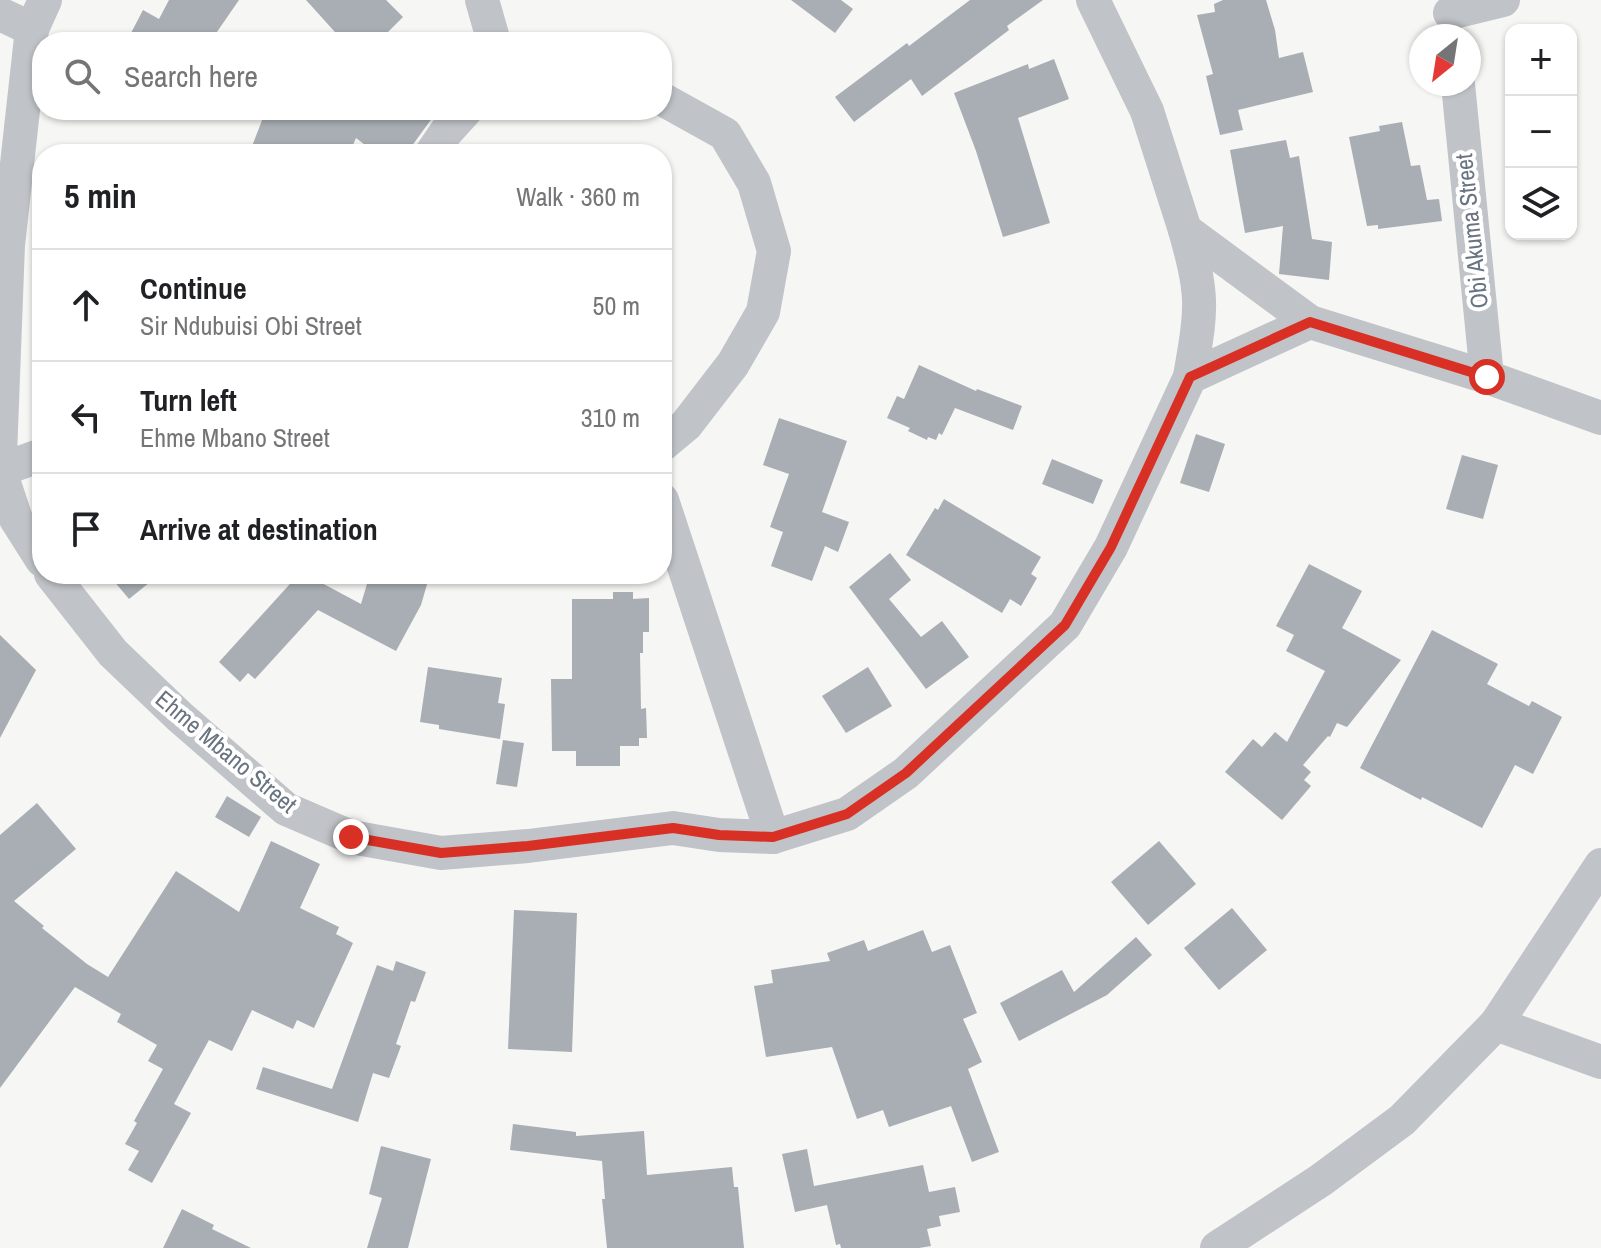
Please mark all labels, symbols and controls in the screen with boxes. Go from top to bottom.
north arrow [1409,24,1481,96]
map controls [1505,24,1577,240]
button: + [1505,24,1577,96]
search box [32,32,672,120]
icon: search [60,54,104,98]
text: Search here [124,56,258,96]
button: − [1505,96,1577,168]
street label: Obi Akuma Street [1447,152,1495,310]
button: layers [1505,168,1577,240]
text: 5 min [64,173,137,219]
text: Walk · 360 m [516,179,640,214]
text: Continue [140,268,247,308]
icon: ahead [64,283,108,327]
text: 50 m [593,288,640,323]
text: Sir Ndubuisi Obi Street [140,308,362,343]
route start [1469,359,1505,395]
text: Turn left [140,380,237,420]
icon: left [64,395,108,439]
text: 310 m [581,400,640,435]
text: Ehme Mbano Street [140,420,330,455]
icon: arrive [64,507,108,551]
text: Arrive at destination [140,509,378,549]
street label: Ehme Mbano Street [149,683,304,820]
route end [333,819,369,855]

